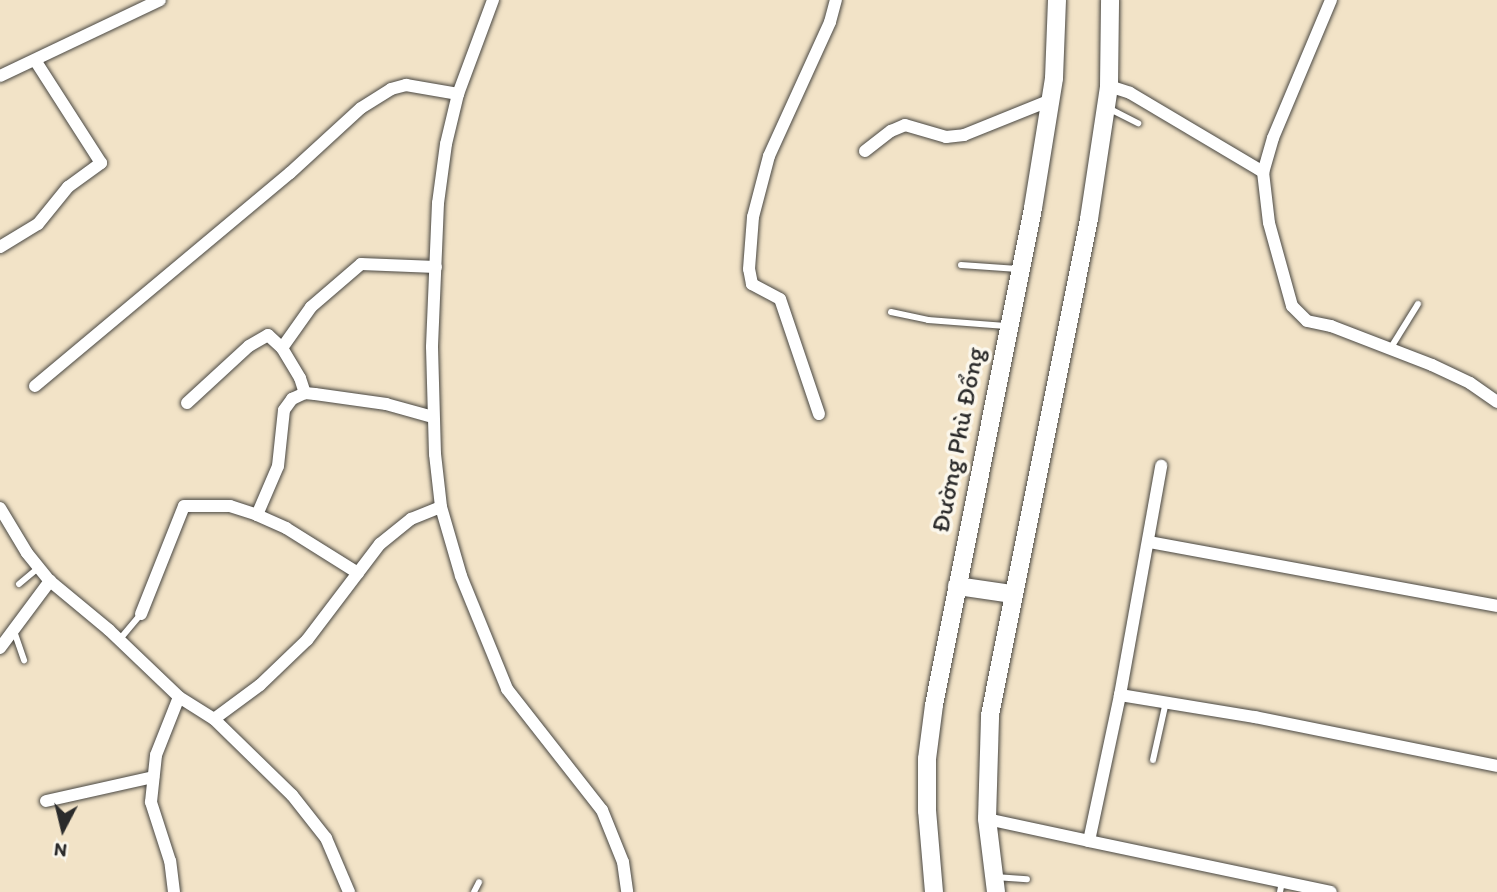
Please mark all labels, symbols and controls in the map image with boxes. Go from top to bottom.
street label: Đường Phù Đổng [925,345,991,535]
north arrow [28,794,98,864]
text: N [53,838,68,863]

